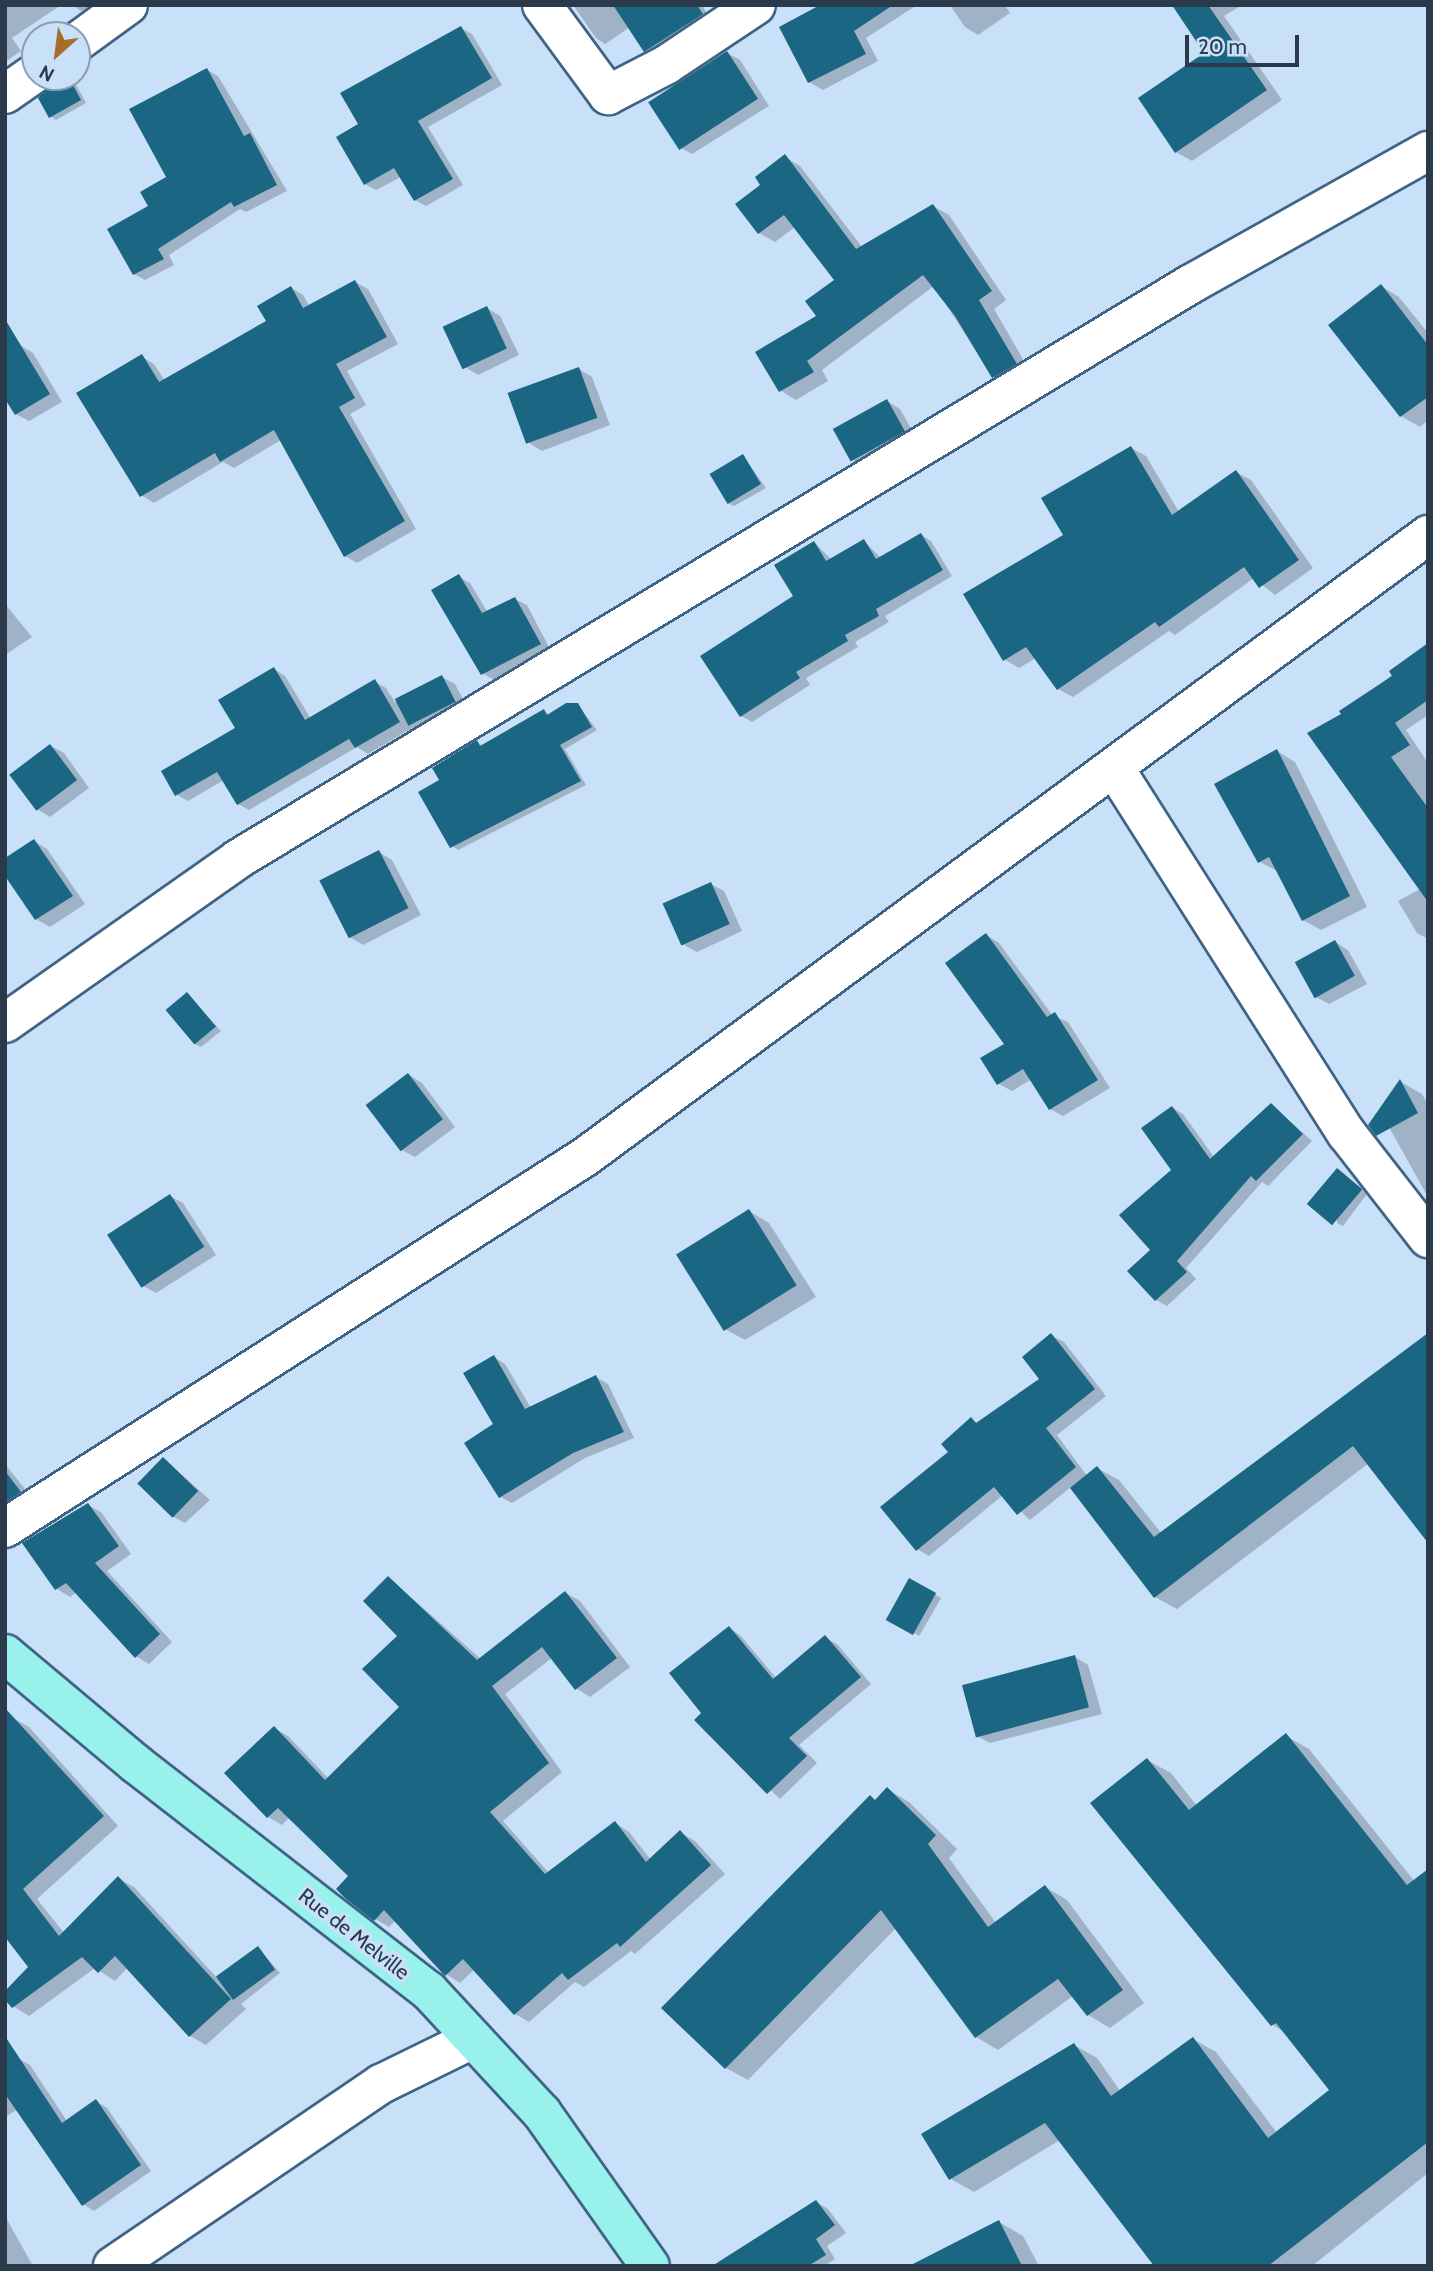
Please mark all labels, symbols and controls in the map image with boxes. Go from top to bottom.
north arrow [21,21,91,91]
scale bar [1188,21,1302,65]
text: 20 m [1198,34,1247,59]
text: N [36,60,58,87]
street label: Rue de Melville [294,1883,414,1985]

